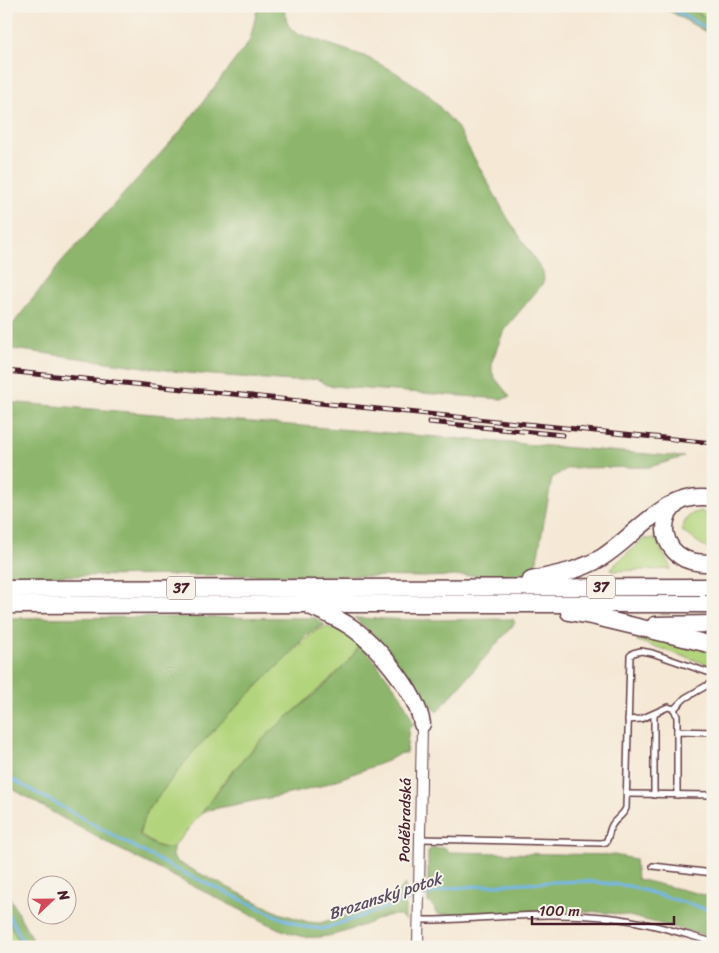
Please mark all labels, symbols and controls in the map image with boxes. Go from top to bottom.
road number: 37 [167,576,195,600]
road number: 37 [587,576,615,598]
street label: Poděbradská [391,777,419,862]
water label: Brozanský potok [325,863,448,928]
north arrow [28,876,78,926]
text: N [50,885,77,905]
scale bar [532,893,674,925]
text: 100 m [539,898,580,924]

